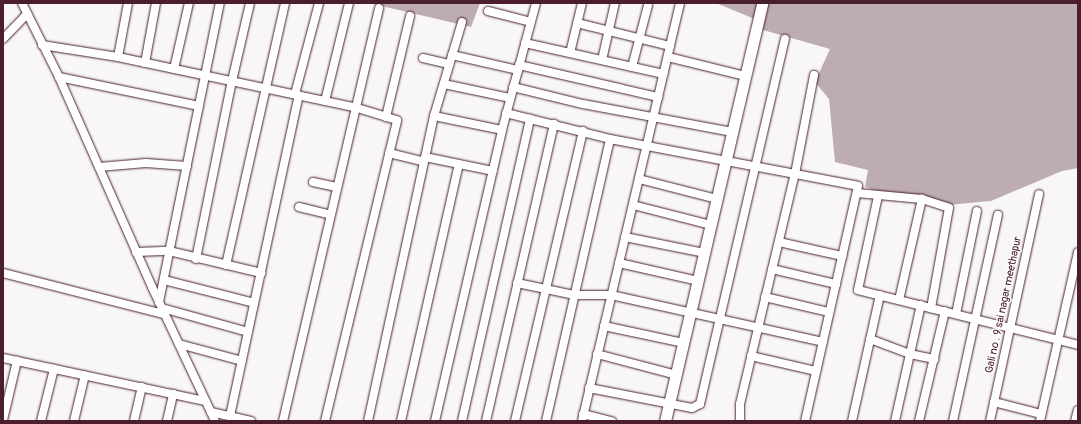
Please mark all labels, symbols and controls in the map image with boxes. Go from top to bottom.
street label: Gali no . 9 sai nagar meethapur [983,235,1025,375]

